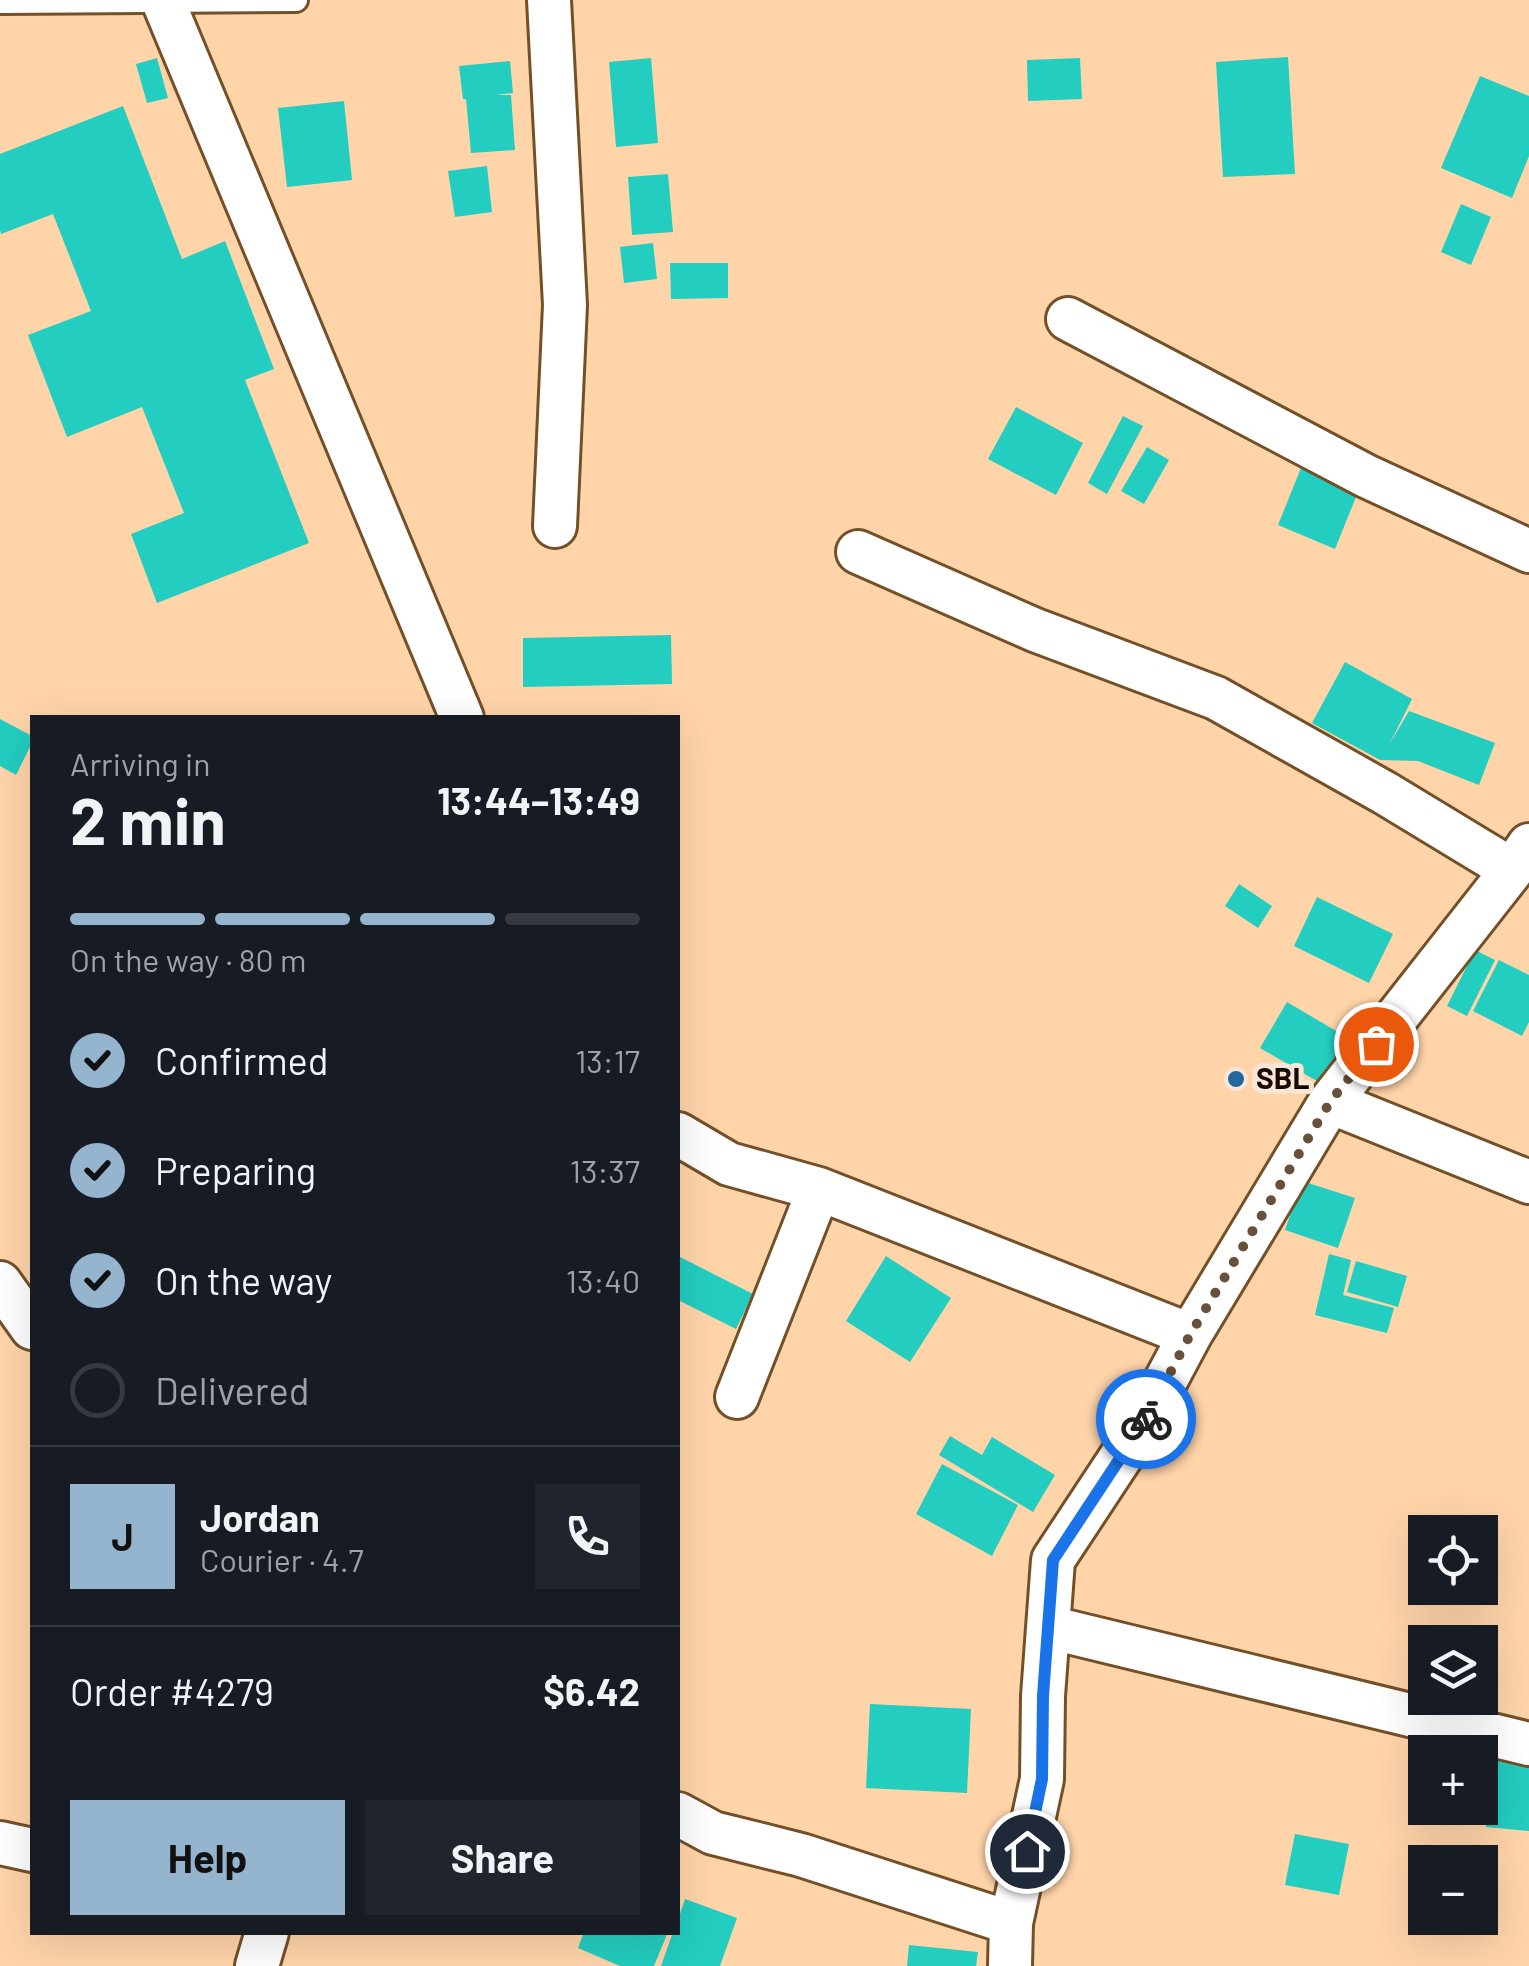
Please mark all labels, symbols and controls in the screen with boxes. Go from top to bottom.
text: Arriving in [70,744,210,782]
text: 13:44–13:49 [437,777,640,823]
text: 2 min [70,780,226,858]
text: On the way · 80 m [70,940,306,978]
pin [1334,1002,1419,1087]
icon: bag [1349,1017,1404,1072]
icon: check [70,1033,125,1088]
text: Confirmed [155,1037,328,1083]
text: 13:17 [575,1041,640,1079]
place label: SBL [1256,1059,1310,1095]
marker: SBL [1225,1068,1247,1090]
icon: check [70,1143,125,1198]
text: Preparing [155,1147,316,1193]
text: 13:37 [570,1151,640,1189]
icon: check [70,1253,125,1308]
text: On the way [155,1257,332,1303]
text: 13:40 [566,1261,640,1299]
text: Delivered [155,1367,309,1413]
courier [1096,1369,1196,1469]
icon: bike [1119,1392,1174,1447]
button: phone [535,1484,640,1589]
text: Jordan [200,1494,320,1540]
text: J [111,1513,134,1559]
map controls [1408,1515,1498,1935]
button: locate [1408,1515,1498,1605]
text: Courier · 4.7 [200,1540,364,1578]
button: layers [1408,1625,1498,1715]
text: Order #4279 [70,1668,274,1714]
text: $6.42 [543,1668,640,1714]
button: + [1408,1735,1498,1825]
button: Help [70,1800,345,1915]
button: Share [365,1800,640,1915]
pin [985,1809,1070,1894]
icon: home [1000,1824,1055,1879]
button: − [1408,1845,1498,1935]

